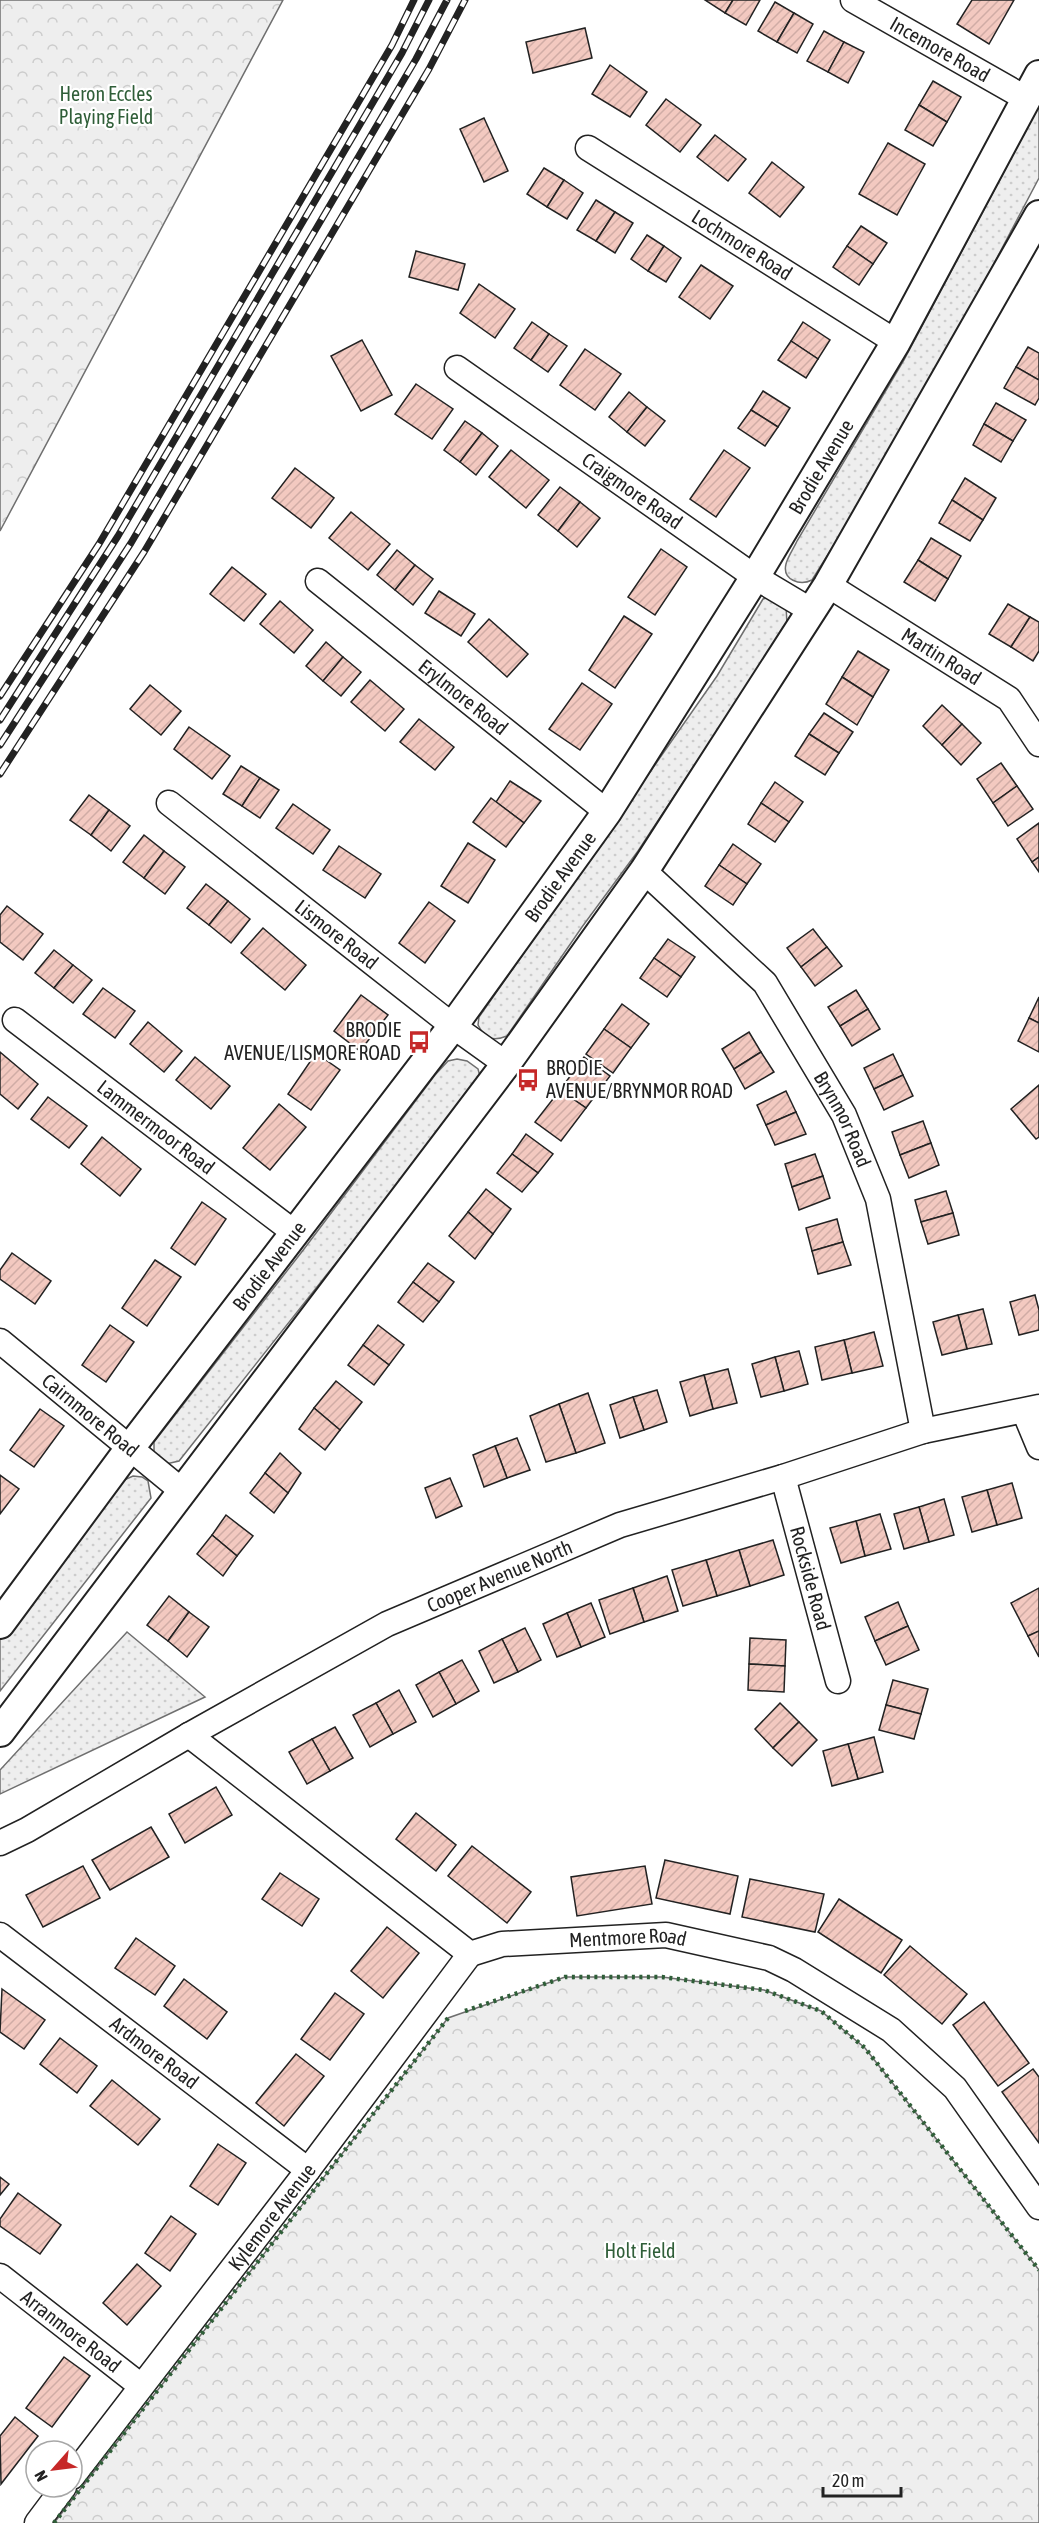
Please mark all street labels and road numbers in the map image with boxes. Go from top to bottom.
street label: Incemore Road [886,12,994,86]
street label: Lochmore Road [688,204,797,285]
street label: Brodie Avenue [783,415,858,518]
street label: Craigmore Road [578,448,687,533]
street label: Martin Road [898,622,986,690]
street label: Erylmore Road [414,654,513,739]
street label: Brodie Avenue [520,827,600,926]
street label: Lismore Road [291,894,383,974]
street label: Brynmor Road [810,1067,876,1170]
street label: Lammermoor Road [93,1075,219,1179]
street label: Brodie Avenue [228,1217,310,1315]
street label: Cairnmore Road [38,1369,144,1461]
street label: Rockside Road [786,1524,836,1633]
street label: Cooper Avenue North [423,1535,575,1617]
street label: Mentmore Road [569,1923,689,1951]
street label: Ardmore Road [106,2011,203,2093]
street label: Kylemore Avenue [223,2159,320,2275]
street label: Arranmore Road [17,2285,126,2377]

